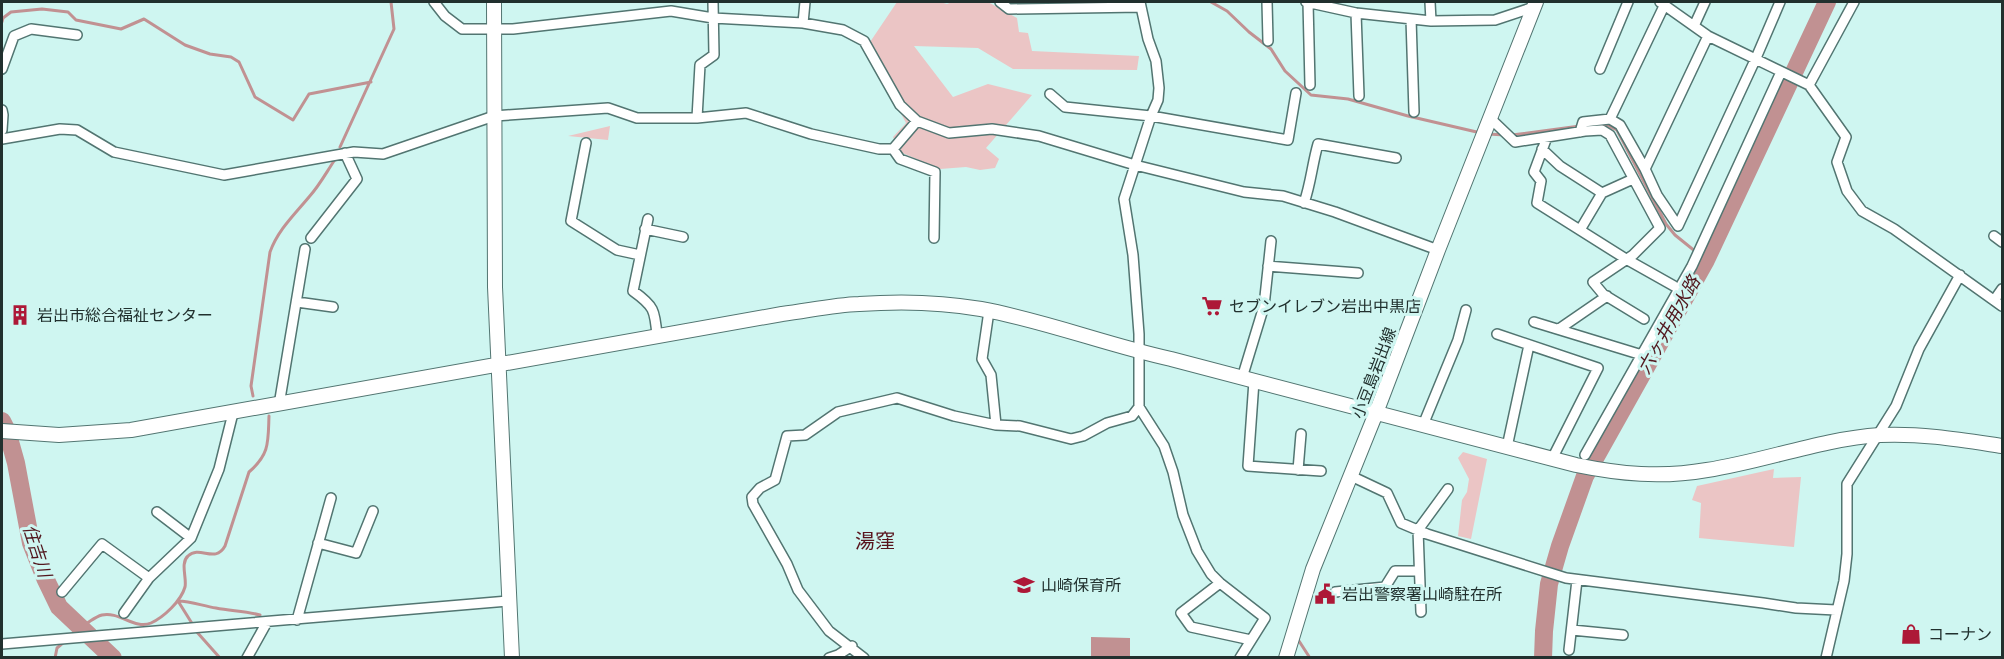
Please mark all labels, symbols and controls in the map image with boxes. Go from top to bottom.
water label: 六ヶ井用水路 [1632,270,1707,378]
supermarket icon: セブンイレブン岩出中黒店 [1200,294,1224,318]
place label: セブンイレブン岩出中黒店 [1229,296,1421,317]
building icon: 岩出市総合福祉センター [8,303,32,327]
place label: 岩出市総合福祉センター [37,305,213,326]
street label: 小豆島岩出線 [1347,324,1401,422]
water label: 住吉川 [17,522,57,582]
district label: 湯窪 [855,528,895,554]
school or university icon: 山崎保育所 [1012,573,1036,597]
place label: 山崎保育所 [1041,575,1121,596]
public building icon: 岩出警察署山崎駐在所 [1313,582,1337,606]
place label: 岩出警察署山崎駐在所 [1342,584,1502,605]
shop icon: コーナン [1899,622,1923,646]
place label: コーナン [1928,624,1992,645]

